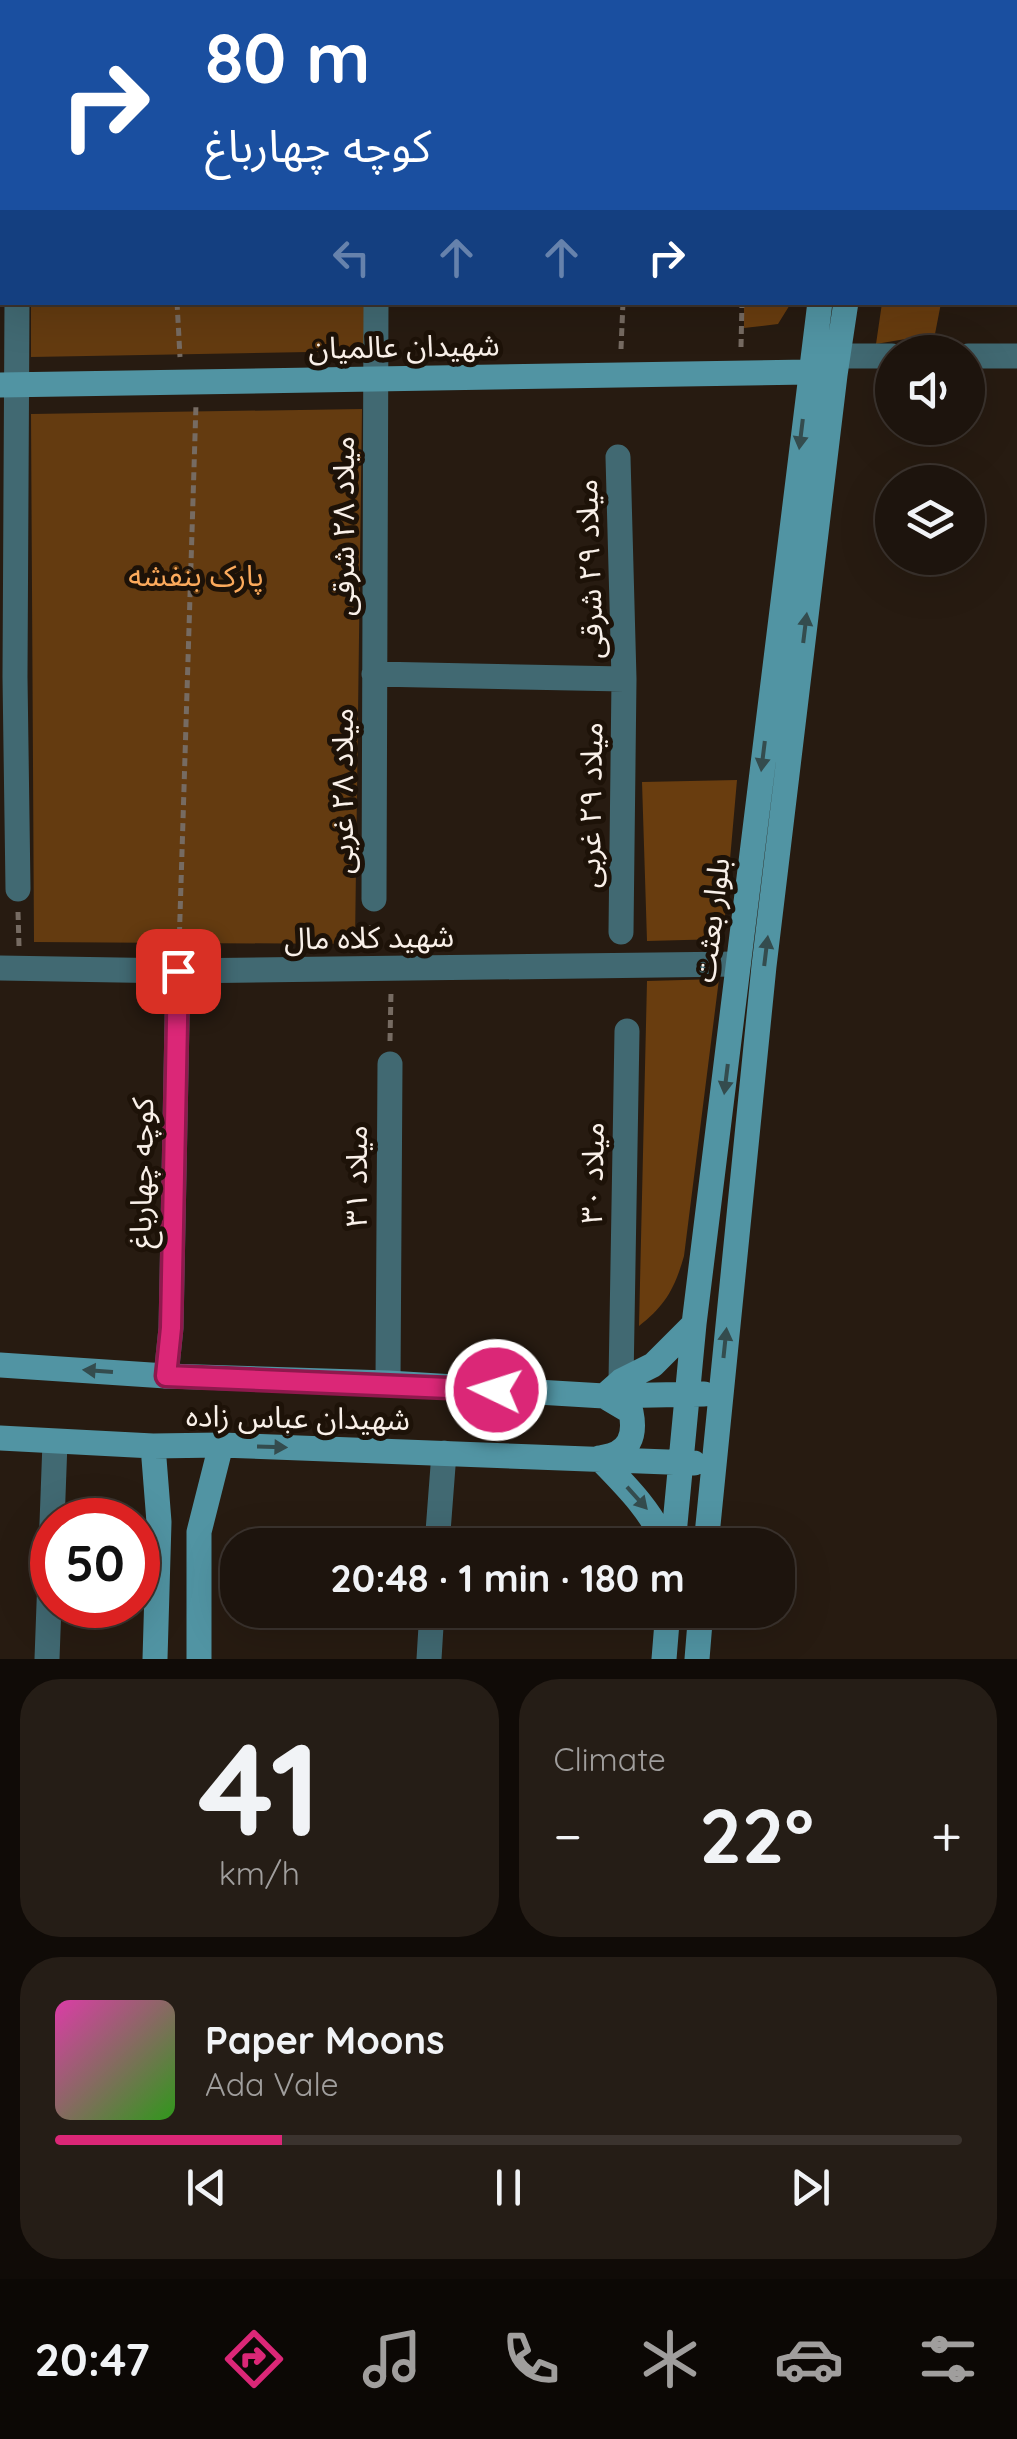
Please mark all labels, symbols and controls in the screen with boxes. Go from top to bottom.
text: 80 m [205,13,370,101]
icon: right [40,40,170,170]
text: کوچه چهارباغ [205,117,431,173]
icon: left [324,230,379,285]
icon: ahead [429,230,484,285]
icon: ahead [534,230,589,285]
icon: right [639,230,694,285]
street label: شهیدان عالمیان [308,325,500,367]
map controls [875,335,985,575]
button: sound [875,335,985,445]
one-way arrow [793,418,809,450]
street label: میلاد ۲۸ شرقی [324,436,362,616]
button: layers [875,465,985,575]
street label: میلاد ۲۹ شرقی [567,478,611,660]
park label: پارک بنفشه [128,556,264,595]
one-way arrow [797,611,813,643]
street label: میلاد ۲۸ غربی [323,708,361,874]
street label: میلاد ۲۹ غربی [570,722,610,888]
one-way arrow [755,741,771,773]
street label: بلوار بعثت [685,856,737,984]
street label: شهید کلاه مال [284,917,454,957]
pin [136,929,221,1014]
one-way arrow [758,934,774,966]
icon: arrive [151,944,206,999]
one-way arrow [718,1064,734,1096]
street label: کوچه چهارباغ [121,1097,165,1249]
street label: میلاد ۳۰ [572,1122,612,1224]
street label: میلاد ۳۱ [337,1125,375,1227]
one-way arrow [717,1327,733,1359]
position arrow [444,1338,548,1442]
one-way arrow [81,1363,113,1379]
street label: شهیدان عباس زاده [186,1396,410,1438]
one-way arrow [257,1439,289,1455]
one-way arrow [626,1485,648,1510]
speed limit sign: 50 [30,1498,160,1628]
text: 20:48 · 1 min · 180 m [330,1554,685,1602]
text: 41 [198,1706,321,1869]
text: Climate [554,1739,666,1779]
text: 22° [699,1788,814,1882]
text: − [554,1801,582,1870]
text: + [931,1801,962,1870]
text: km/h [219,1853,300,1893]
text: Paper Moons [205,2016,445,2064]
text: Ada Vale [205,2064,339,2104]
icon: previous [179,2160,234,2215]
icon: pause [481,2160,536,2215]
icon: next [783,2160,838,2215]
icon: directions [219,2324,289,2394]
icon: music [357,2324,427,2394]
icon: phone [496,2324,566,2394]
icon: climate [635,2324,705,2394]
icon: car [774,2324,844,2394]
icon: filters [913,2324,983,2394]
text: 20:47 [34,2331,150,2387]

